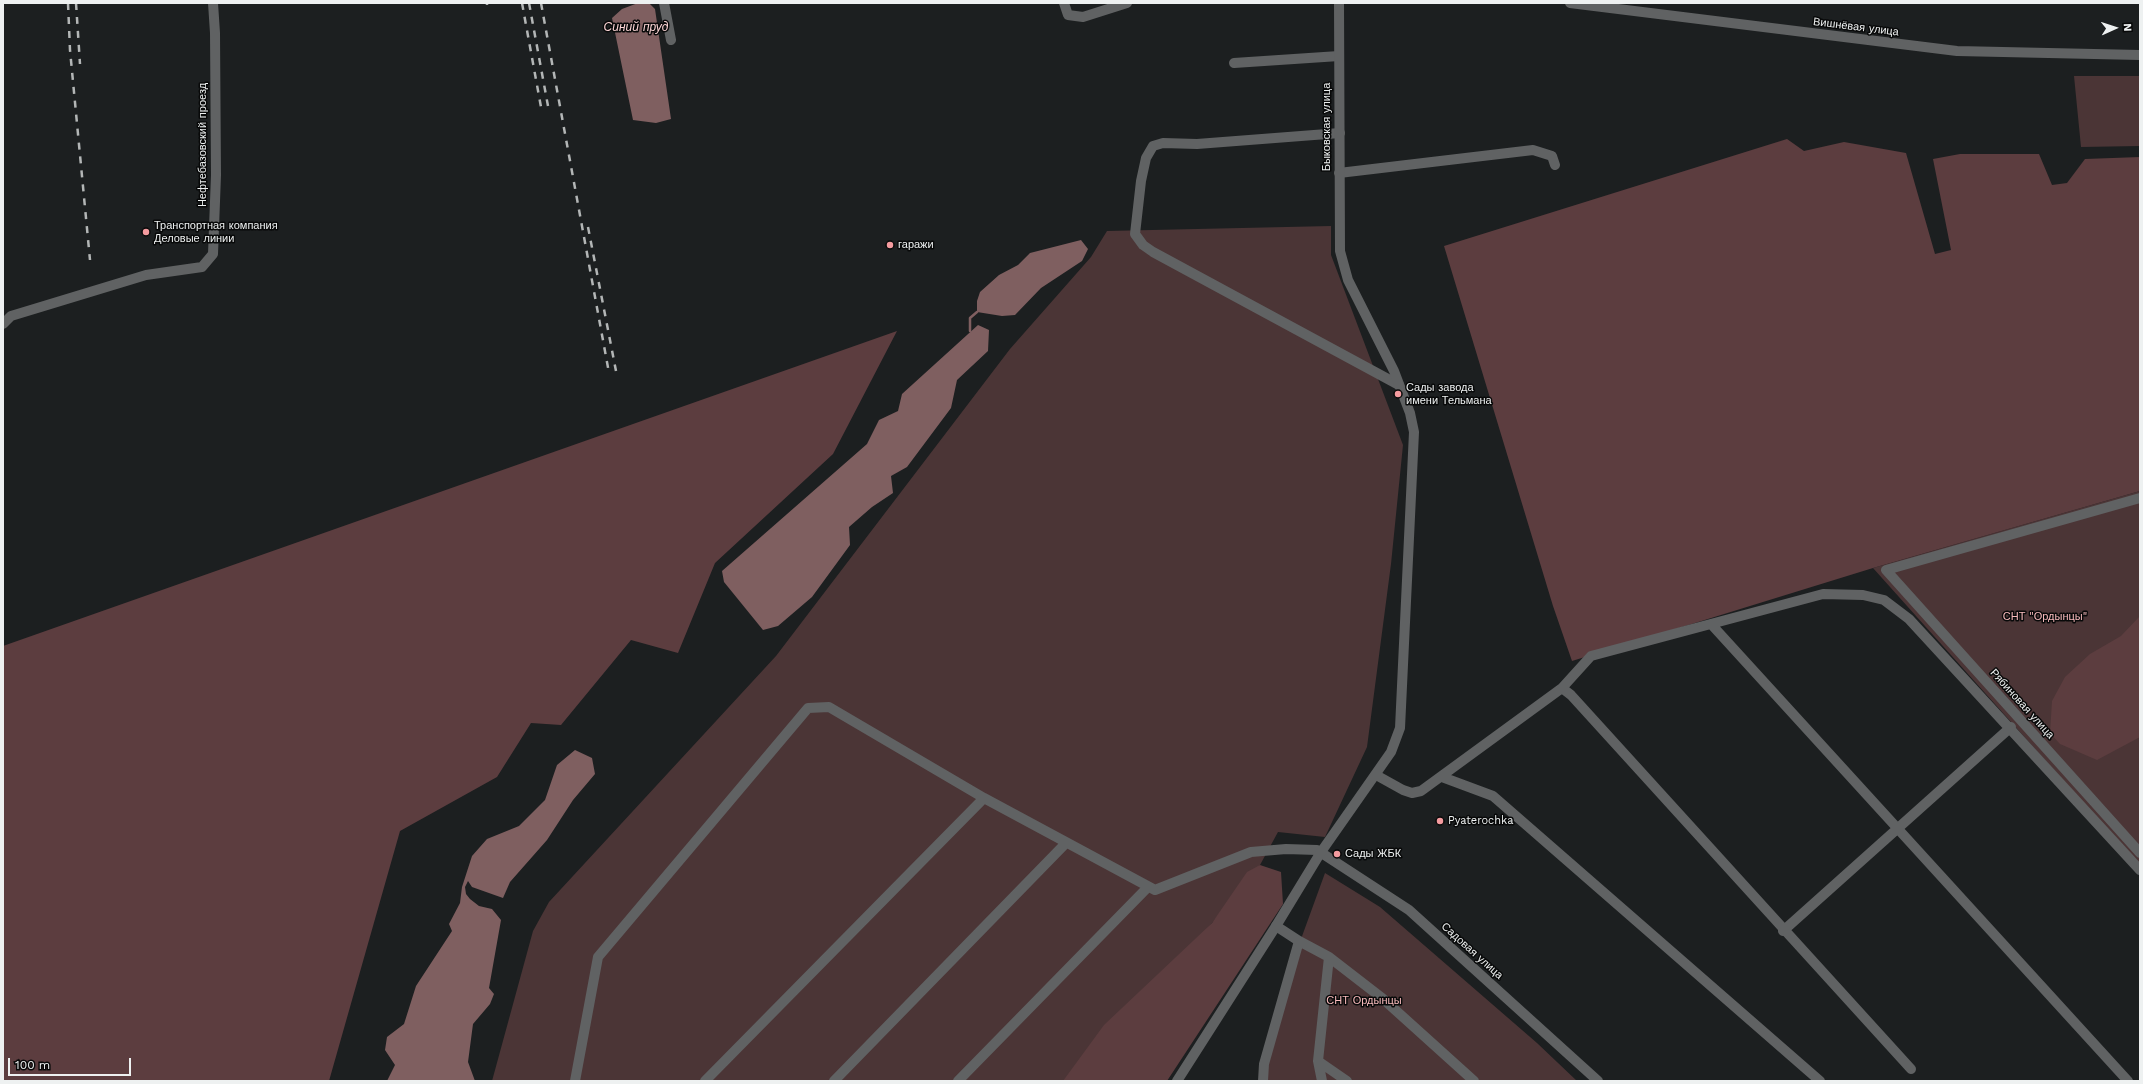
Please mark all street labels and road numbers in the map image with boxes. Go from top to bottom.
street label: Вишнёвая улица [1812,15,1900,39]
street label: Нефтебазовский проезд [196,83,210,207]
street label: Быковская улица [1320,83,1334,171]
street label: Рябиновая улица [1987,666,2057,742]
street label: Садовая улица [1438,920,1506,982]

